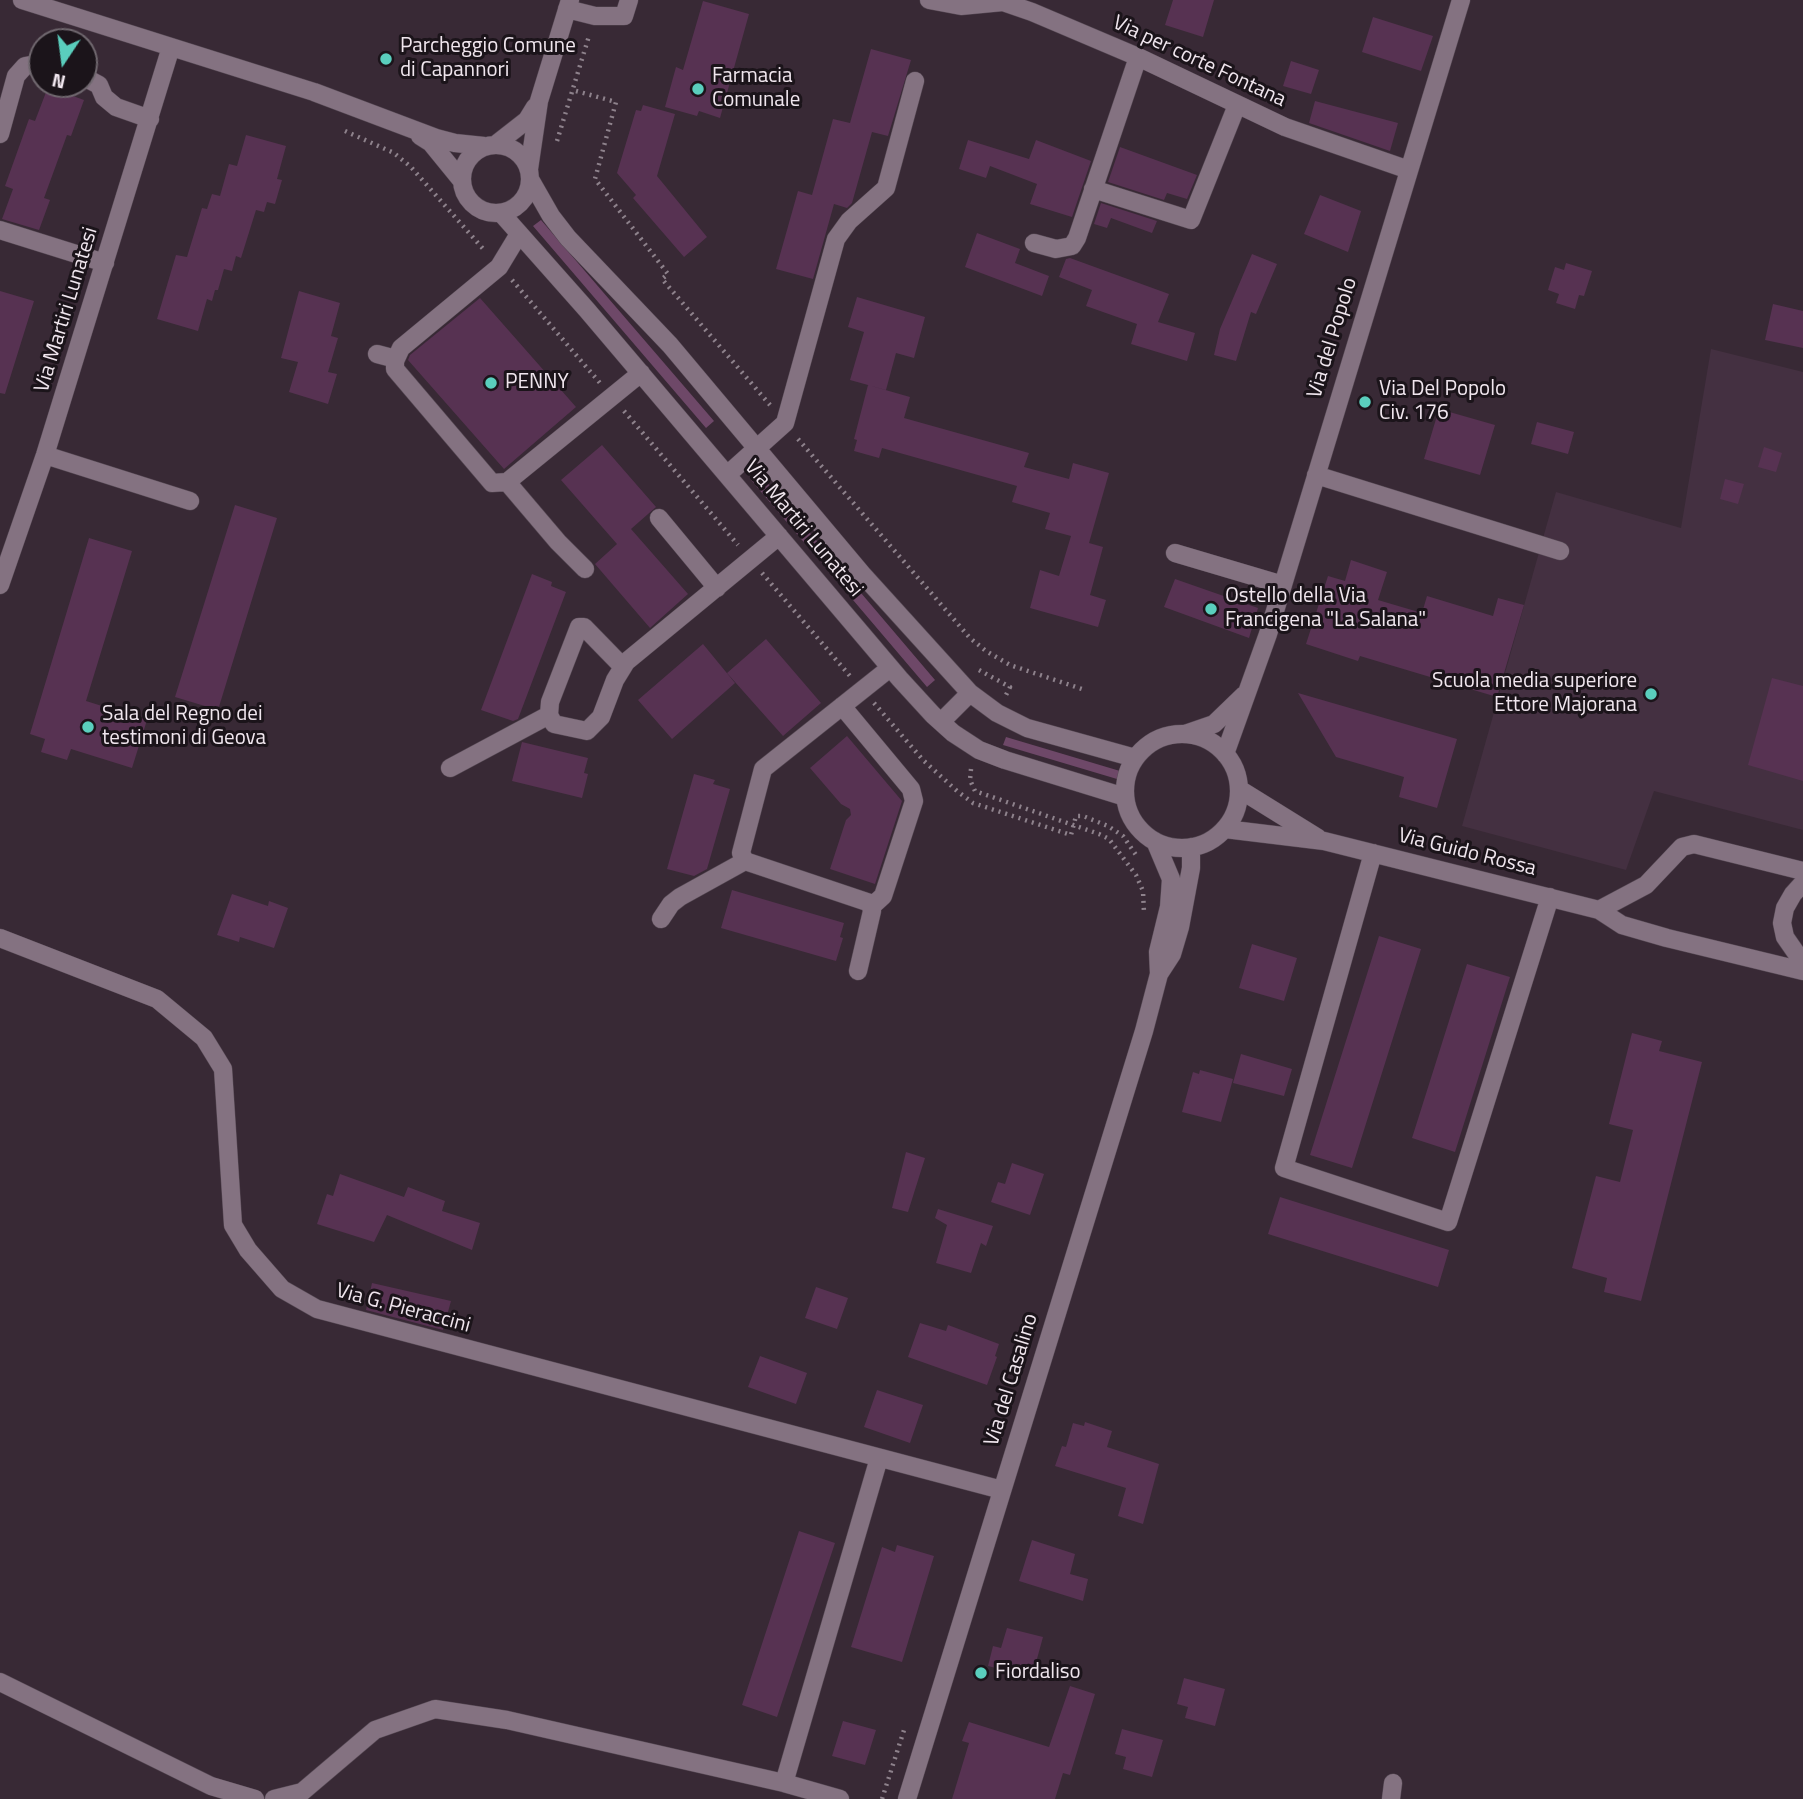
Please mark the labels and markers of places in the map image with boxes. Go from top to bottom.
place label: Parcheggio Comune di Capannori [400,34,576,84]
marker: Parcheggio Comune di Capannori [378,51,394,67]
place label: Farmacia Comunale [712,64,800,114]
marker: Farmacia Comunale [690,81,706,97]
place label: PENNY [505,370,569,396]
marker: PENNY [483,375,499,391]
place label: Via Del Popolo Civ. 176 [1379,377,1506,427]
marker: Via Del Popolo Civ. 176 [1357,394,1373,410]
place label: Ostello della Via Francigena "La Salana" [1225,584,1426,634]
marker: Ostello della Via Francigena "La Salana" [1203,601,1219,617]
place label: Scuola media superiore Ettore Majorana [1432,669,1637,719]
marker: Scuola media superiore Ettore Majorana [1643,686,1659,702]
place label: Sala del Regno dei testimoni di Geova [102,702,266,752]
marker: Sala del Regno dei testimoni di Geova [80,719,96,735]
place label: Fiordaliso [995,1660,1081,1686]
marker: Fiordaliso [973,1665,989,1681]

